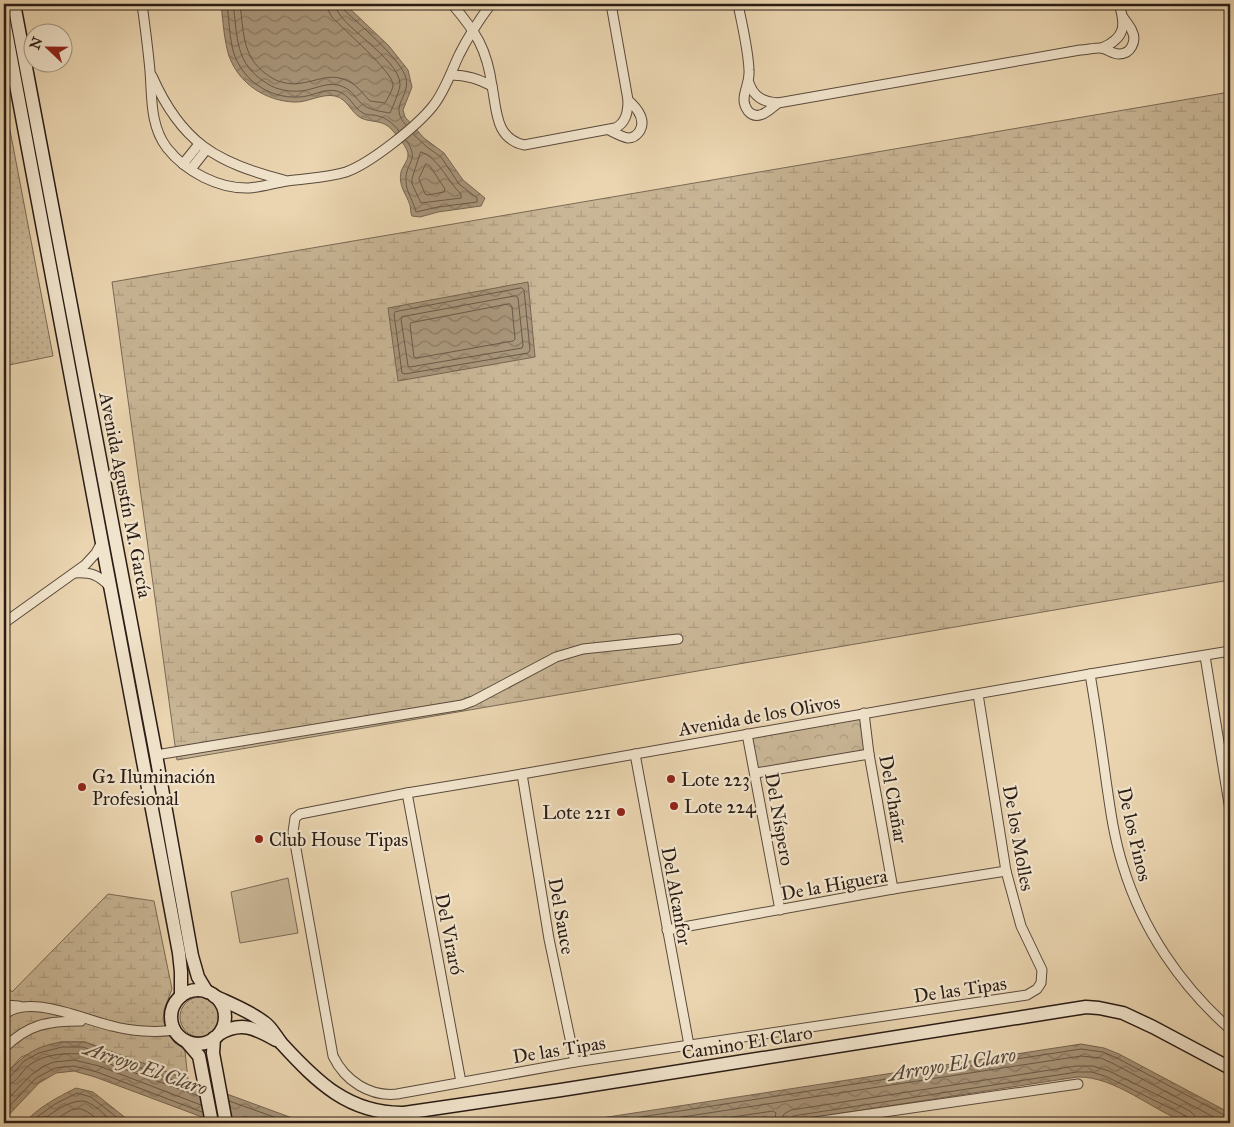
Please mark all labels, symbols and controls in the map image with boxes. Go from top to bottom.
north arrow [22,22,72,72]
text: N [26,35,47,52]
street label: Avenida Agustín M. García [93,389,157,601]
street label: Avenida de los Olivos [676,690,842,741]
street label: Del Chañar [874,753,913,846]
place label: G2 Iluminación Profesional [92,765,215,810]
place label: Lote 223 [681,768,750,791]
street label: Del Níspero [760,771,799,868]
marker: Lote 223 [665,773,677,785]
marker: G2 Iluminación Profesional [76,781,88,793]
street label: De los Molles [998,783,1039,893]
street label: De los Pinos [1113,785,1157,883]
place label: Lote 224 [684,795,756,818]
marker: Lote 224 [668,800,680,812]
place label: Lote 221 [542,801,611,824]
marker: Lote 221 [615,806,627,818]
place label: Club House Tipas [269,828,408,851]
marker: Club House Tipas [253,833,265,845]
street label: Del Alcanfor [657,845,697,948]
street label: De la Higuera [779,864,890,906]
street label: Del Sauce [543,876,580,956]
street label: Del Viraró [430,891,469,977]
street label: De las Tipas [912,972,1008,1007]
street label: Camino El Claro [680,1021,814,1064]
street label: De las Tipas [511,1031,607,1068]
water label: Arroyo El Claro [79,1035,211,1100]
water label: Arroyo El Claro [885,1042,1018,1086]

